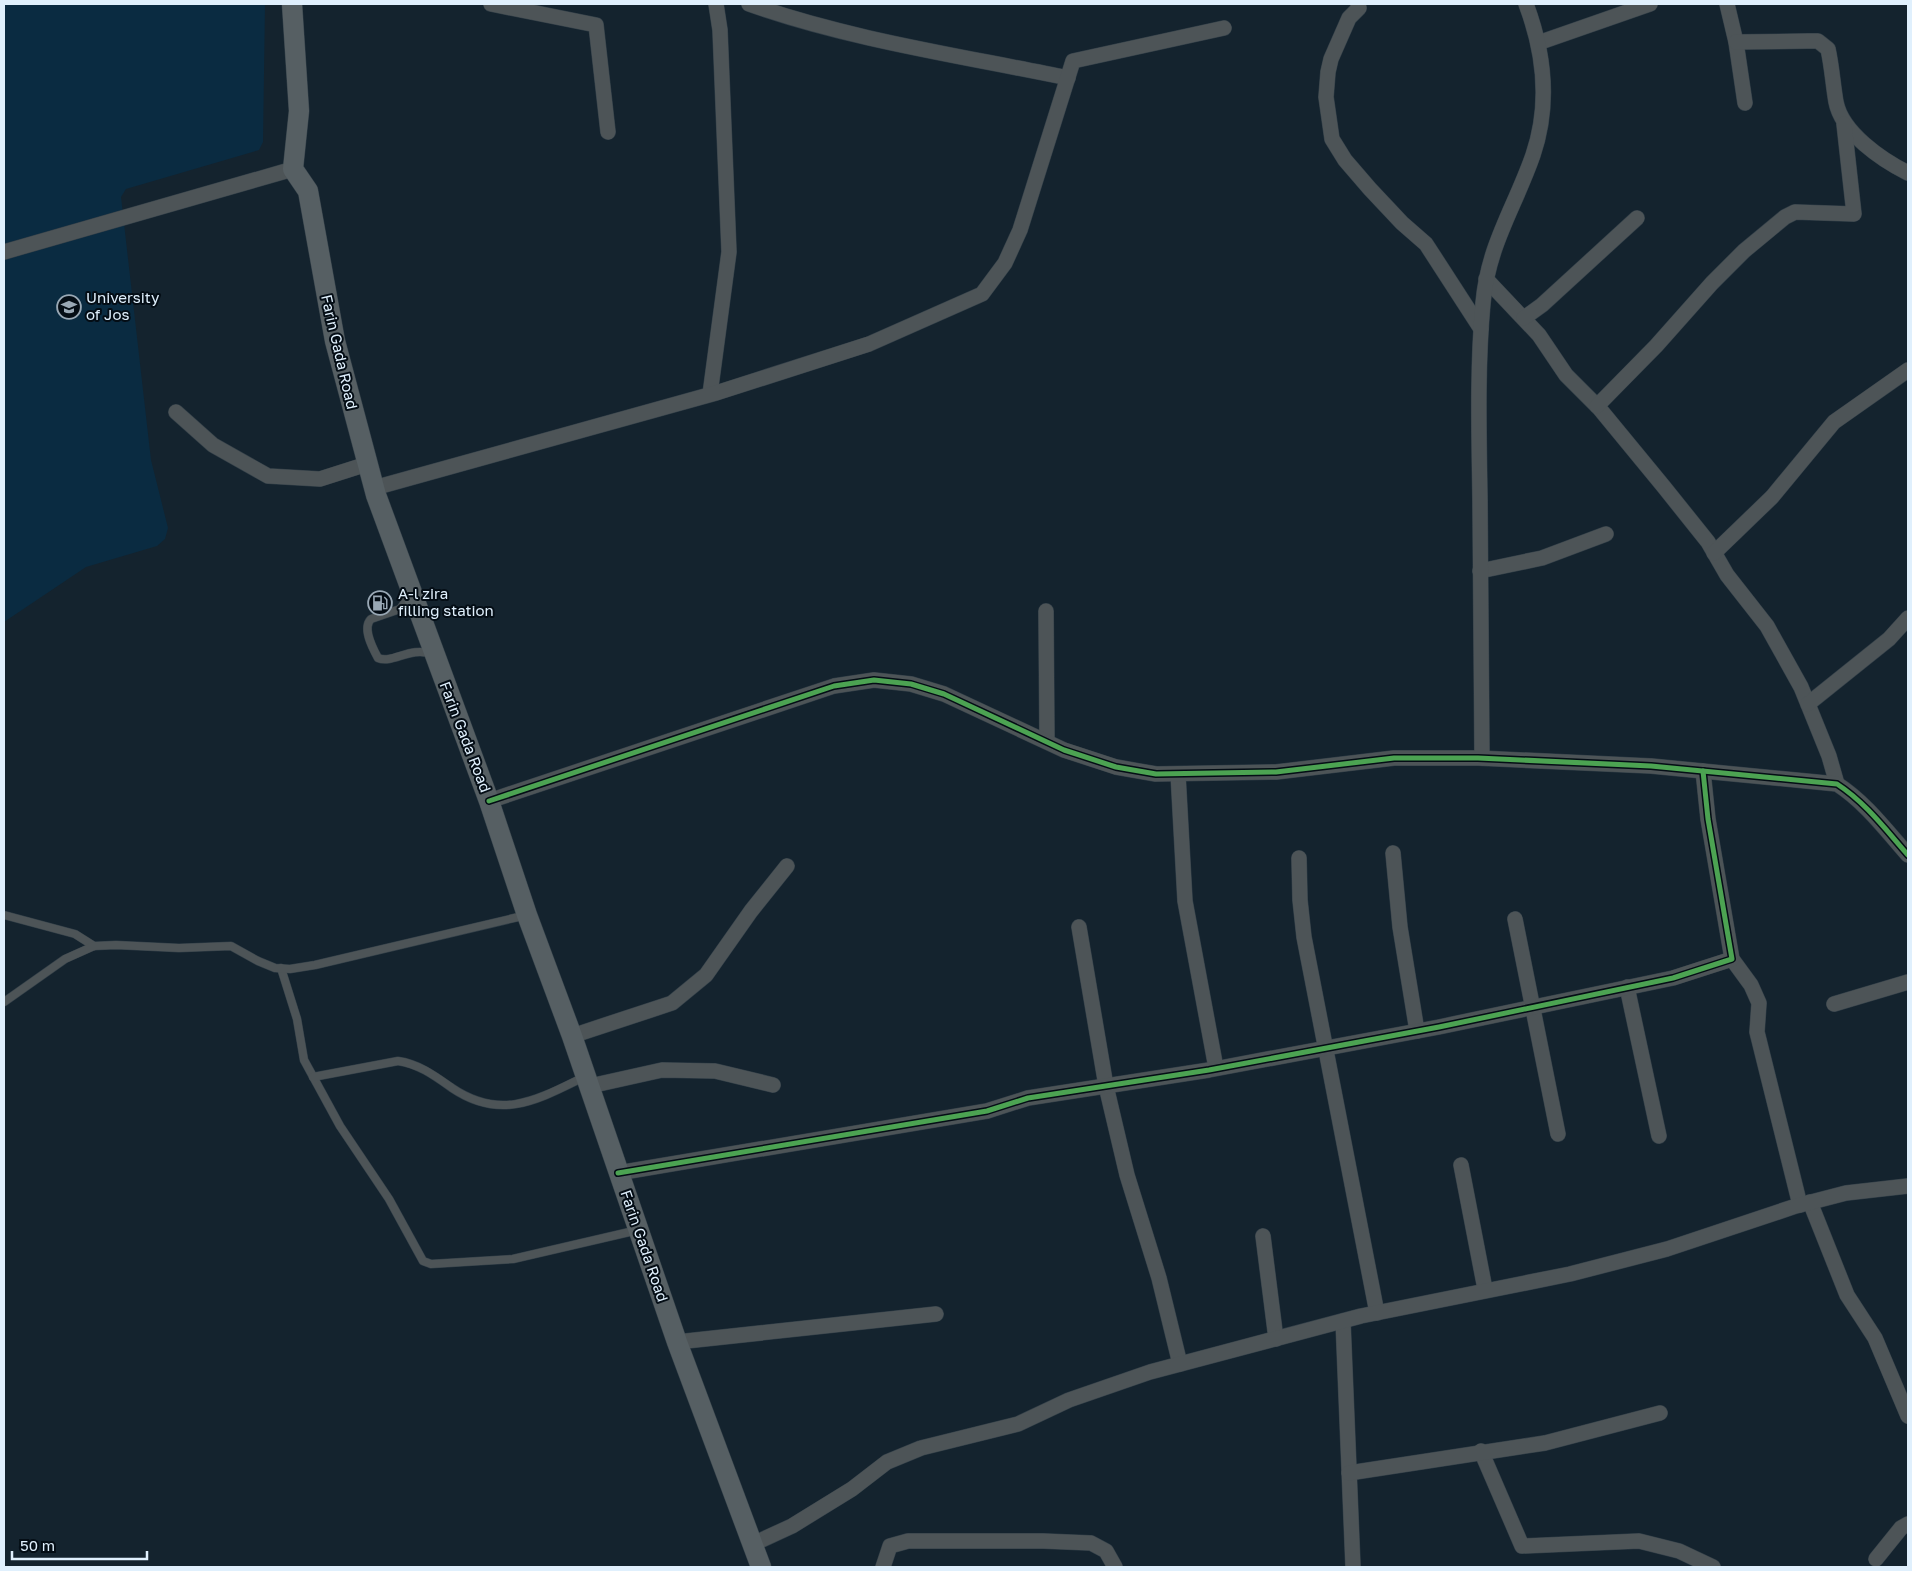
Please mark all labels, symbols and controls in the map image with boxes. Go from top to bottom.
place label: University of Jos [86,288,160,323]
street label: Farin Gada Road [318,293,362,411]
school or university icon: University of Jos [56,294,82,320]
place label: A-l zira filling station [398,584,494,619]
fuel station icon: A-l zira filling station [367,590,393,616]
street label: Farin Gada Road [437,679,495,795]
street label: Farin Gada Road [617,1187,673,1304]
scale bar [12,1528,148,1560]
text: 50 m [20,1536,55,1554]

